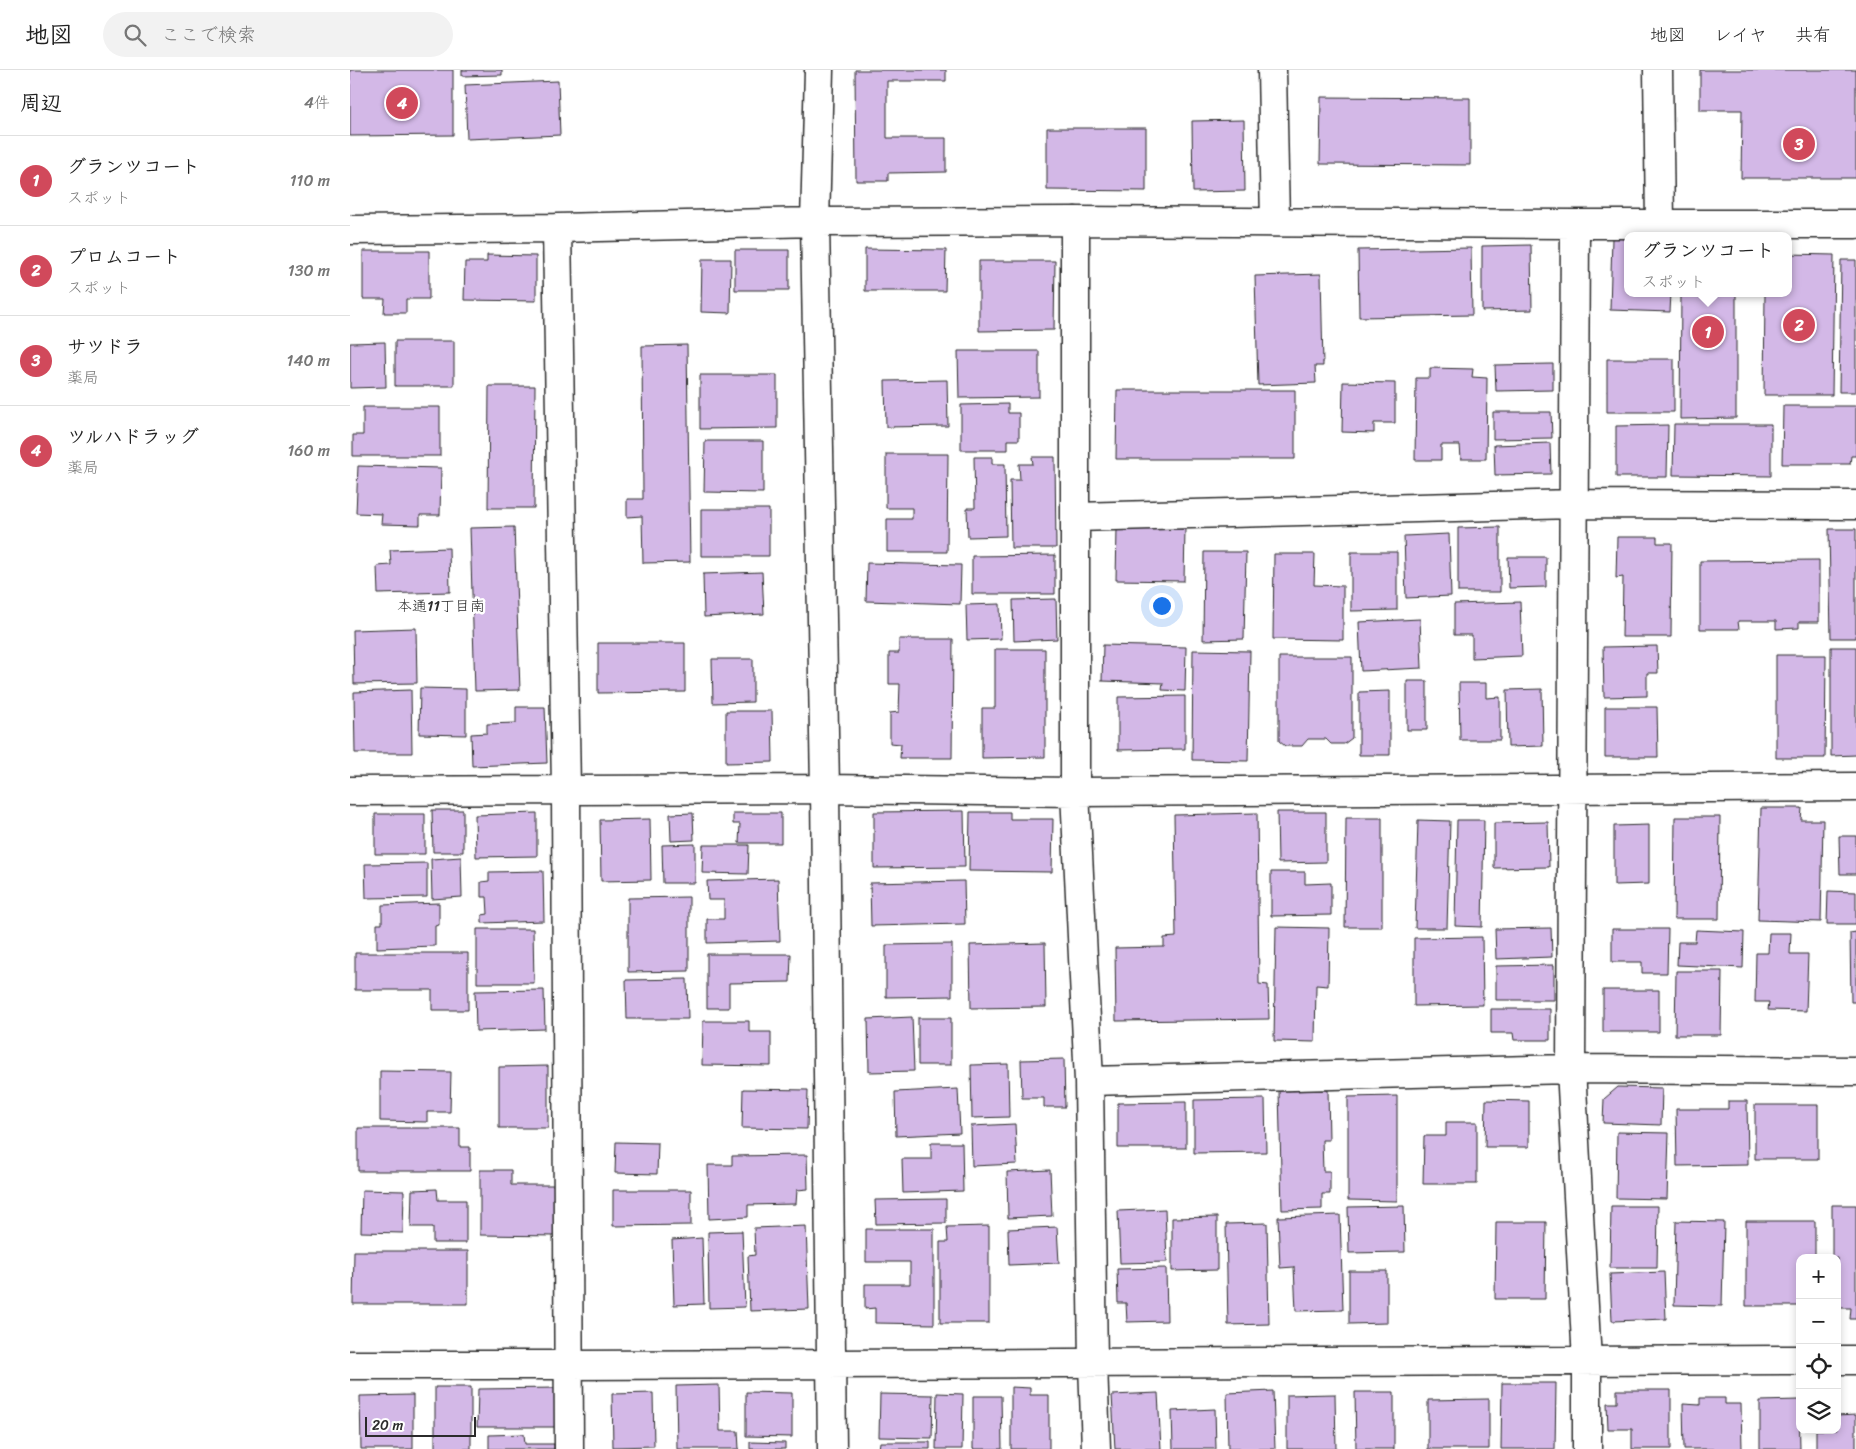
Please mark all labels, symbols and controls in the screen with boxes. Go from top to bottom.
search box [103,12,453,57]
text: 地図 [25,14,73,56]
text: ここで検索 [161,18,256,51]
text: 地図 [1650,19,1686,51]
text: レイヤ [1714,19,1767,51]
text: 共有 [1795,19,1831,51]
icon: search [121,21,149,49]
text: 周辺 [20,84,62,122]
pin: 4 [386,84,418,122]
text: 4件 [304,88,330,117]
pin: 3 [1783,125,1815,163]
text: グランツコート [67,150,200,183]
text: 1 [33,166,39,195]
text: 110 m [290,166,330,195]
text: スポット [67,183,131,212]
popup [1624,232,1792,297]
text: グランツコート [1641,234,1775,267]
text: プロムコート [67,240,181,273]
text: 2 [31,256,41,285]
text: 130 m [288,256,330,285]
text: スポット [1641,267,1706,296]
text: スポット [67,273,131,302]
pin: 2 [1783,306,1815,344]
pin: 1 [1692,313,1724,351]
text: サツドラ [67,330,143,363]
text: 3 [32,346,40,375]
text: 140 m [287,346,330,375]
text: 薬局 [67,363,99,392]
text: ツルハドラッグ [67,420,199,453]
text: 4 [31,436,41,465]
text: 160 m [287,436,330,465]
text: 薬局 [67,453,99,482]
district label: 本通11丁目南 [397,593,485,619]
your location [1149,593,1175,619]
map controls [1796,1254,1841,1434]
button: + [1796,1254,1841,1299]
button: − [1796,1299,1841,1344]
button: locate [1796,1344,1841,1389]
button: layers [1796,1389,1841,1434]
text: 20 m [372,1413,403,1438]
scale bar [365,1414,476,1437]

